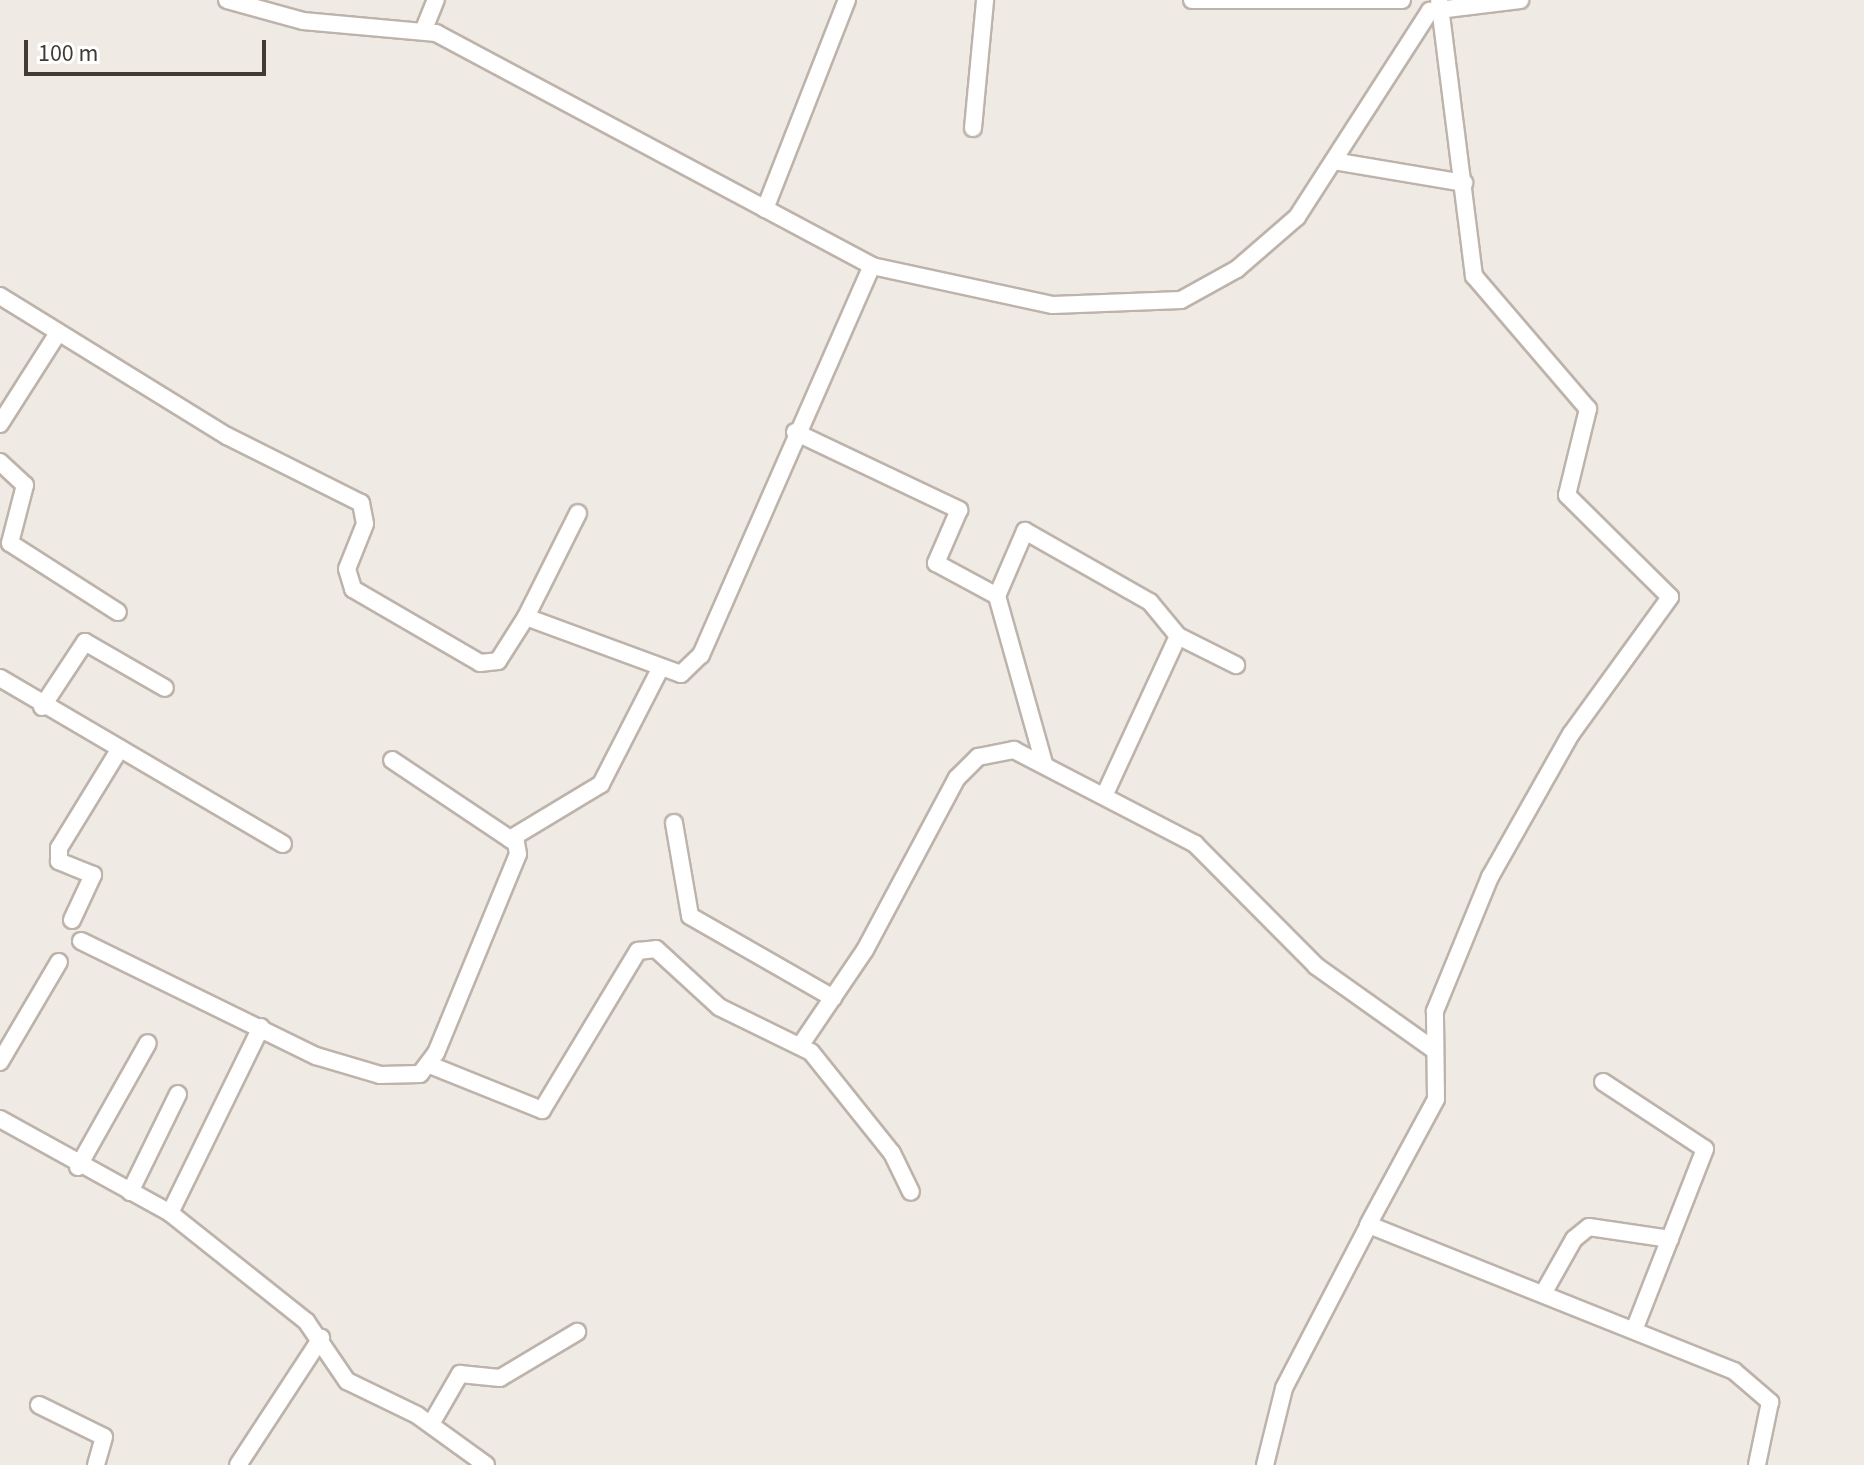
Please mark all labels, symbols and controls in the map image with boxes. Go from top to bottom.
scale bar [28,24,270,74]
text: 100 m [38,36,98,71]

